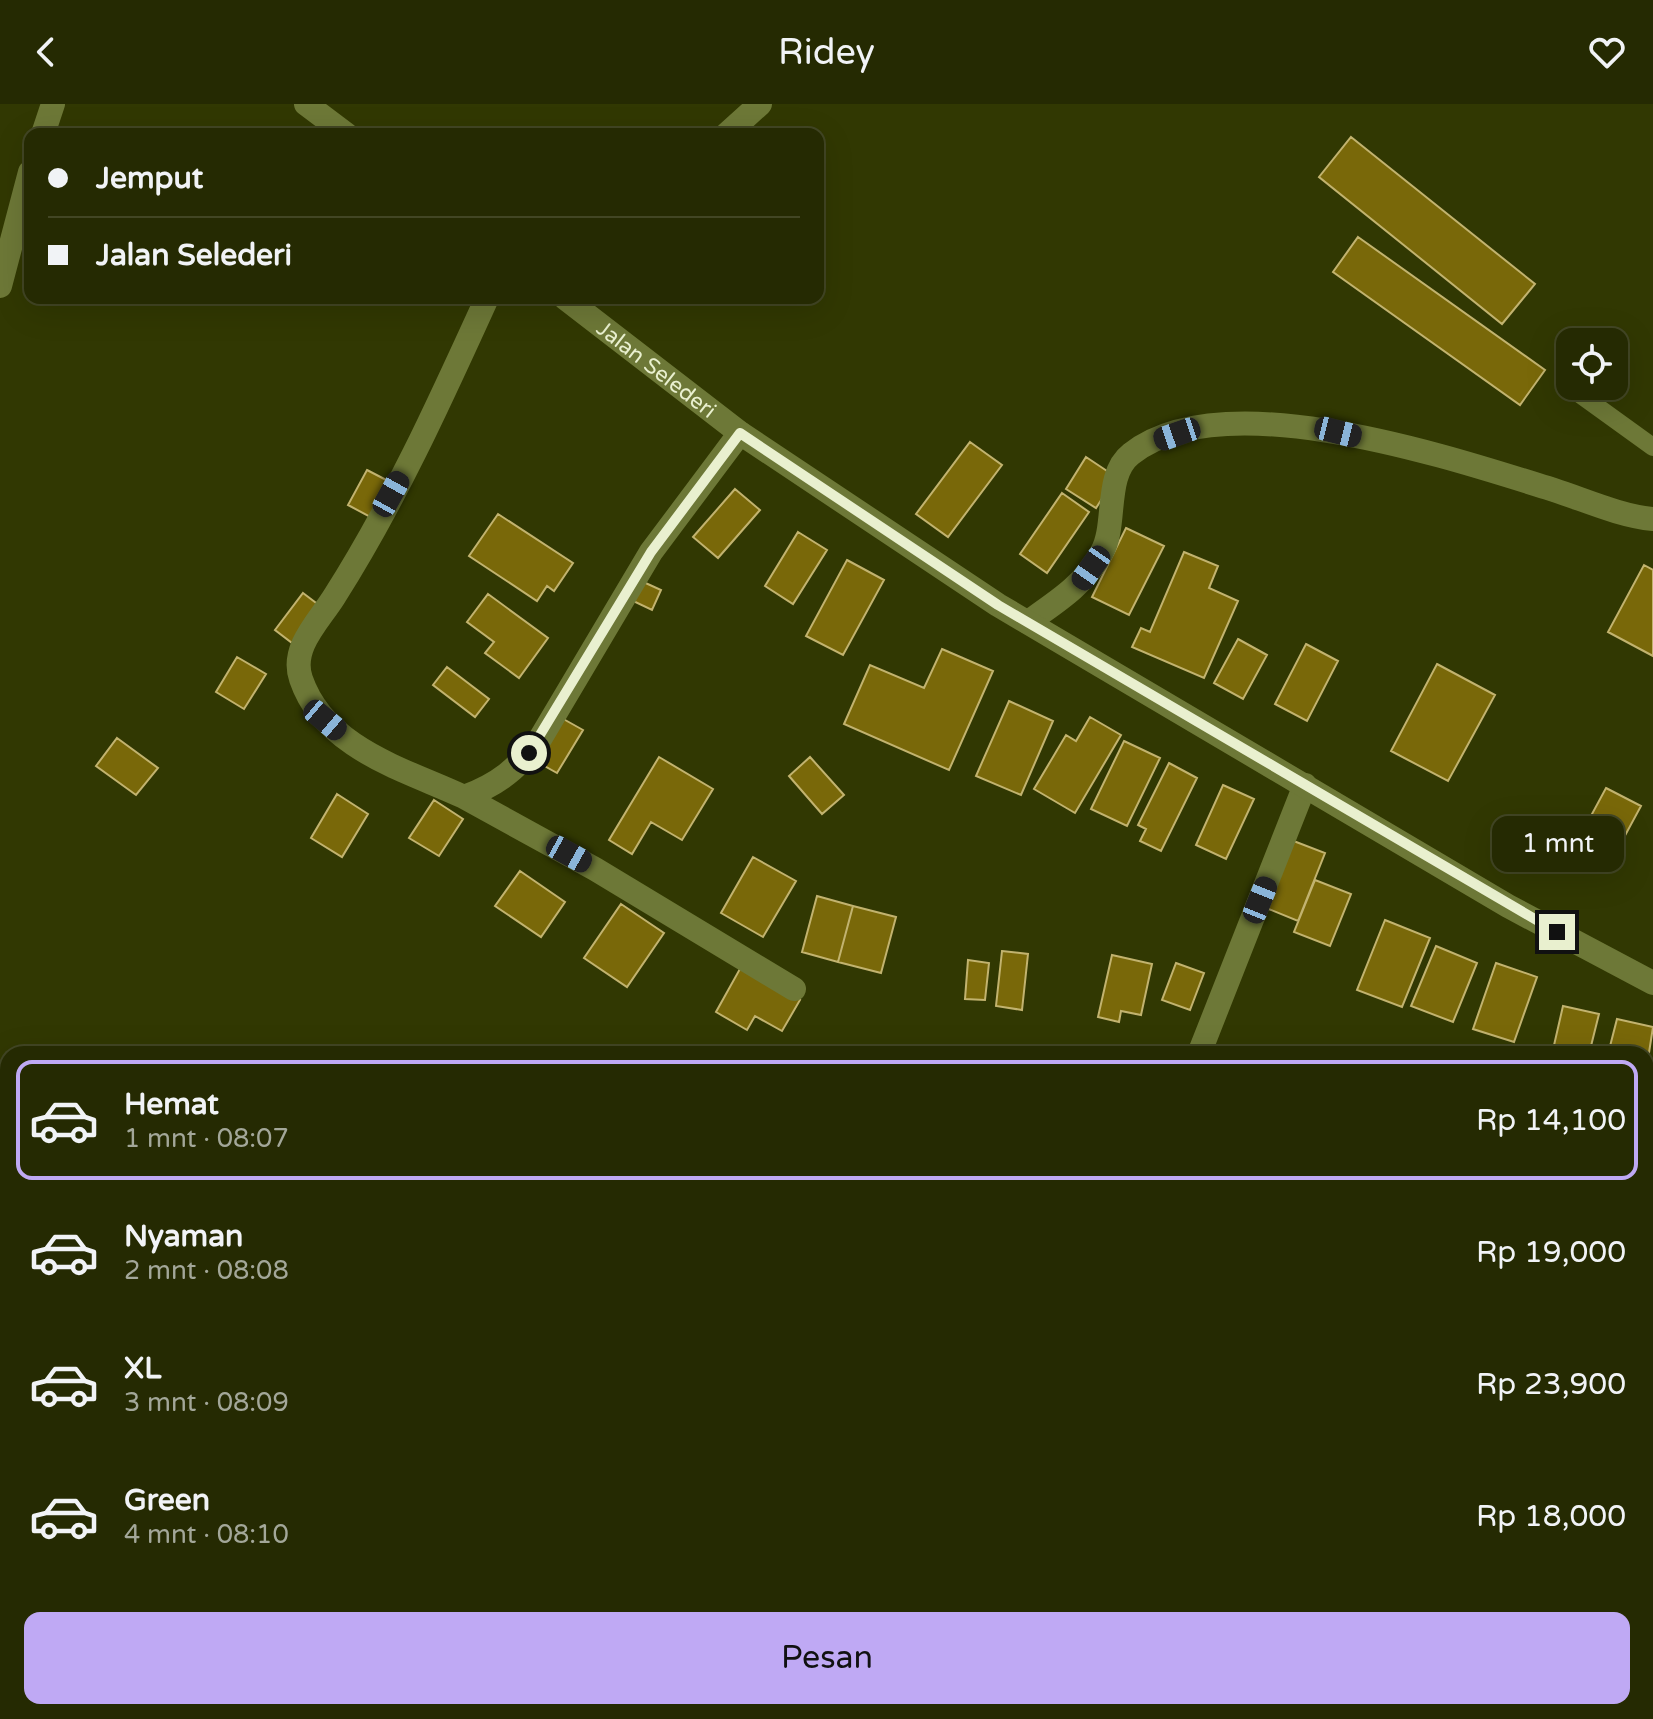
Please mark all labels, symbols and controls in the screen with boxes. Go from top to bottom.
icon: back [24,30,68,74]
icon: heart [1585,30,1629,74]
text: Ridey [778,31,875,74]
text: Jemput [96,160,203,197]
text: Jalan Selederi [96,237,292,274]
street label: Jalan Selederi [591,315,721,424]
map controls [1556,328,1628,400]
button: locate [1556,328,1628,400]
car [1150,415,1204,453]
car [1312,415,1364,449]
car [369,467,413,521]
car [1067,541,1115,595]
car [299,695,351,745]
route start [511,735,547,771]
callout: 1 mnt [1491,816,1623,872]
text: 1 mnt [1522,828,1594,859]
car [542,832,596,876]
car [1240,873,1280,927]
route end [1539,914,1575,950]
icon: car [28,1084,100,1156]
text: Hemat [124,1086,219,1123]
text: Rp 14,100 [1476,1102,1626,1139]
text: 1 mnt · 08:07 [124,1123,289,1154]
icon: car [28,1216,100,1288]
text: Nyaman [124,1218,243,1255]
text: Rp 19,000 [1476,1234,1626,1271]
text: 2 mnt · 08:08 [124,1255,289,1286]
icon: car [28,1348,100,1420]
text: XL [124,1350,161,1387]
text: Rp 23,900 [1476,1366,1626,1403]
text: 3 mnt · 08:09 [124,1387,289,1418]
icon: car [28,1480,100,1552]
text: Green [124,1482,210,1519]
text: Rp 18,000 [1476,1498,1626,1535]
text: 4 mnt · 08:10 [124,1519,289,1550]
button: Pesan [24,1612,1630,1704]

